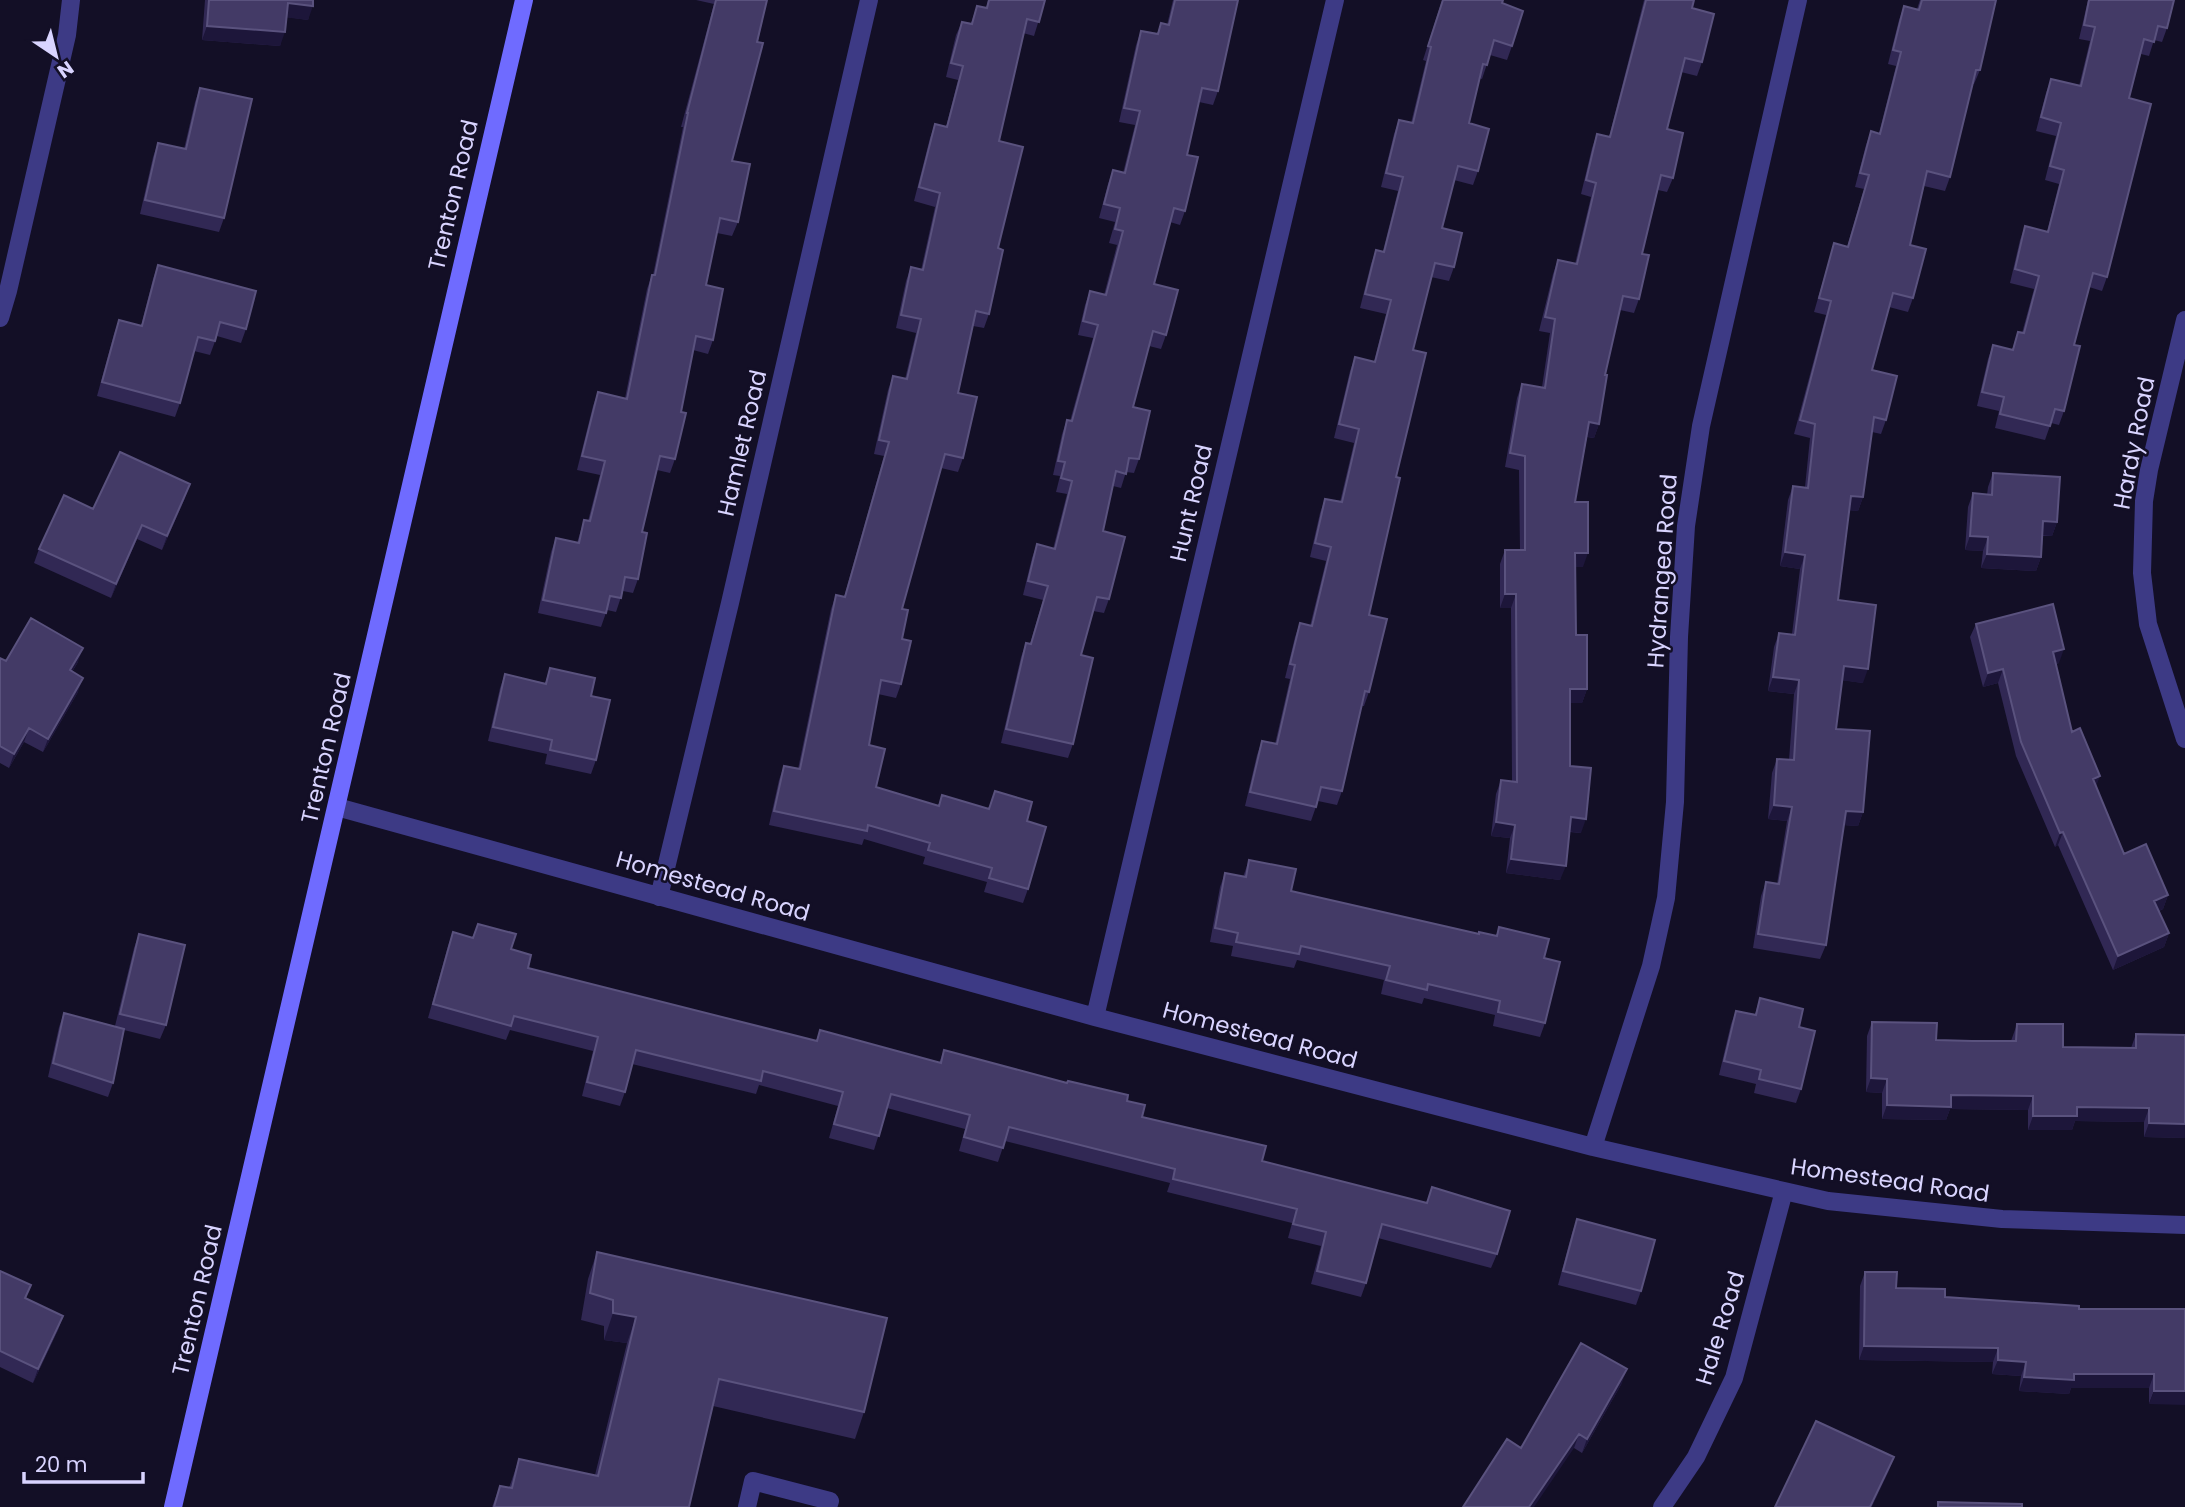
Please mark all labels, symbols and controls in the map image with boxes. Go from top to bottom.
north arrow [21,21,91,91]
text: N [52,54,79,85]
street label: Trenton Road [420,116,486,274]
street label: Hamlet Road [710,367,774,519]
street label: Hardy Road [2105,374,2163,512]
street label: Hunt Road [1162,441,1220,565]
street label: Hydrangea Road [1639,473,1685,669]
street label: Trenton Road [293,669,359,827]
street label: Homestead Road [612,843,814,929]
street label: Homestead Road [1159,994,1361,1076]
street label: Homestead Road [1789,1150,1991,1210]
street label: Trenton Road [164,1221,230,1379]
street label: Hale Road [1688,1267,1752,1389]
scale bar [24,1440,144,1484]
text: 20 m [35,1450,88,1479]

